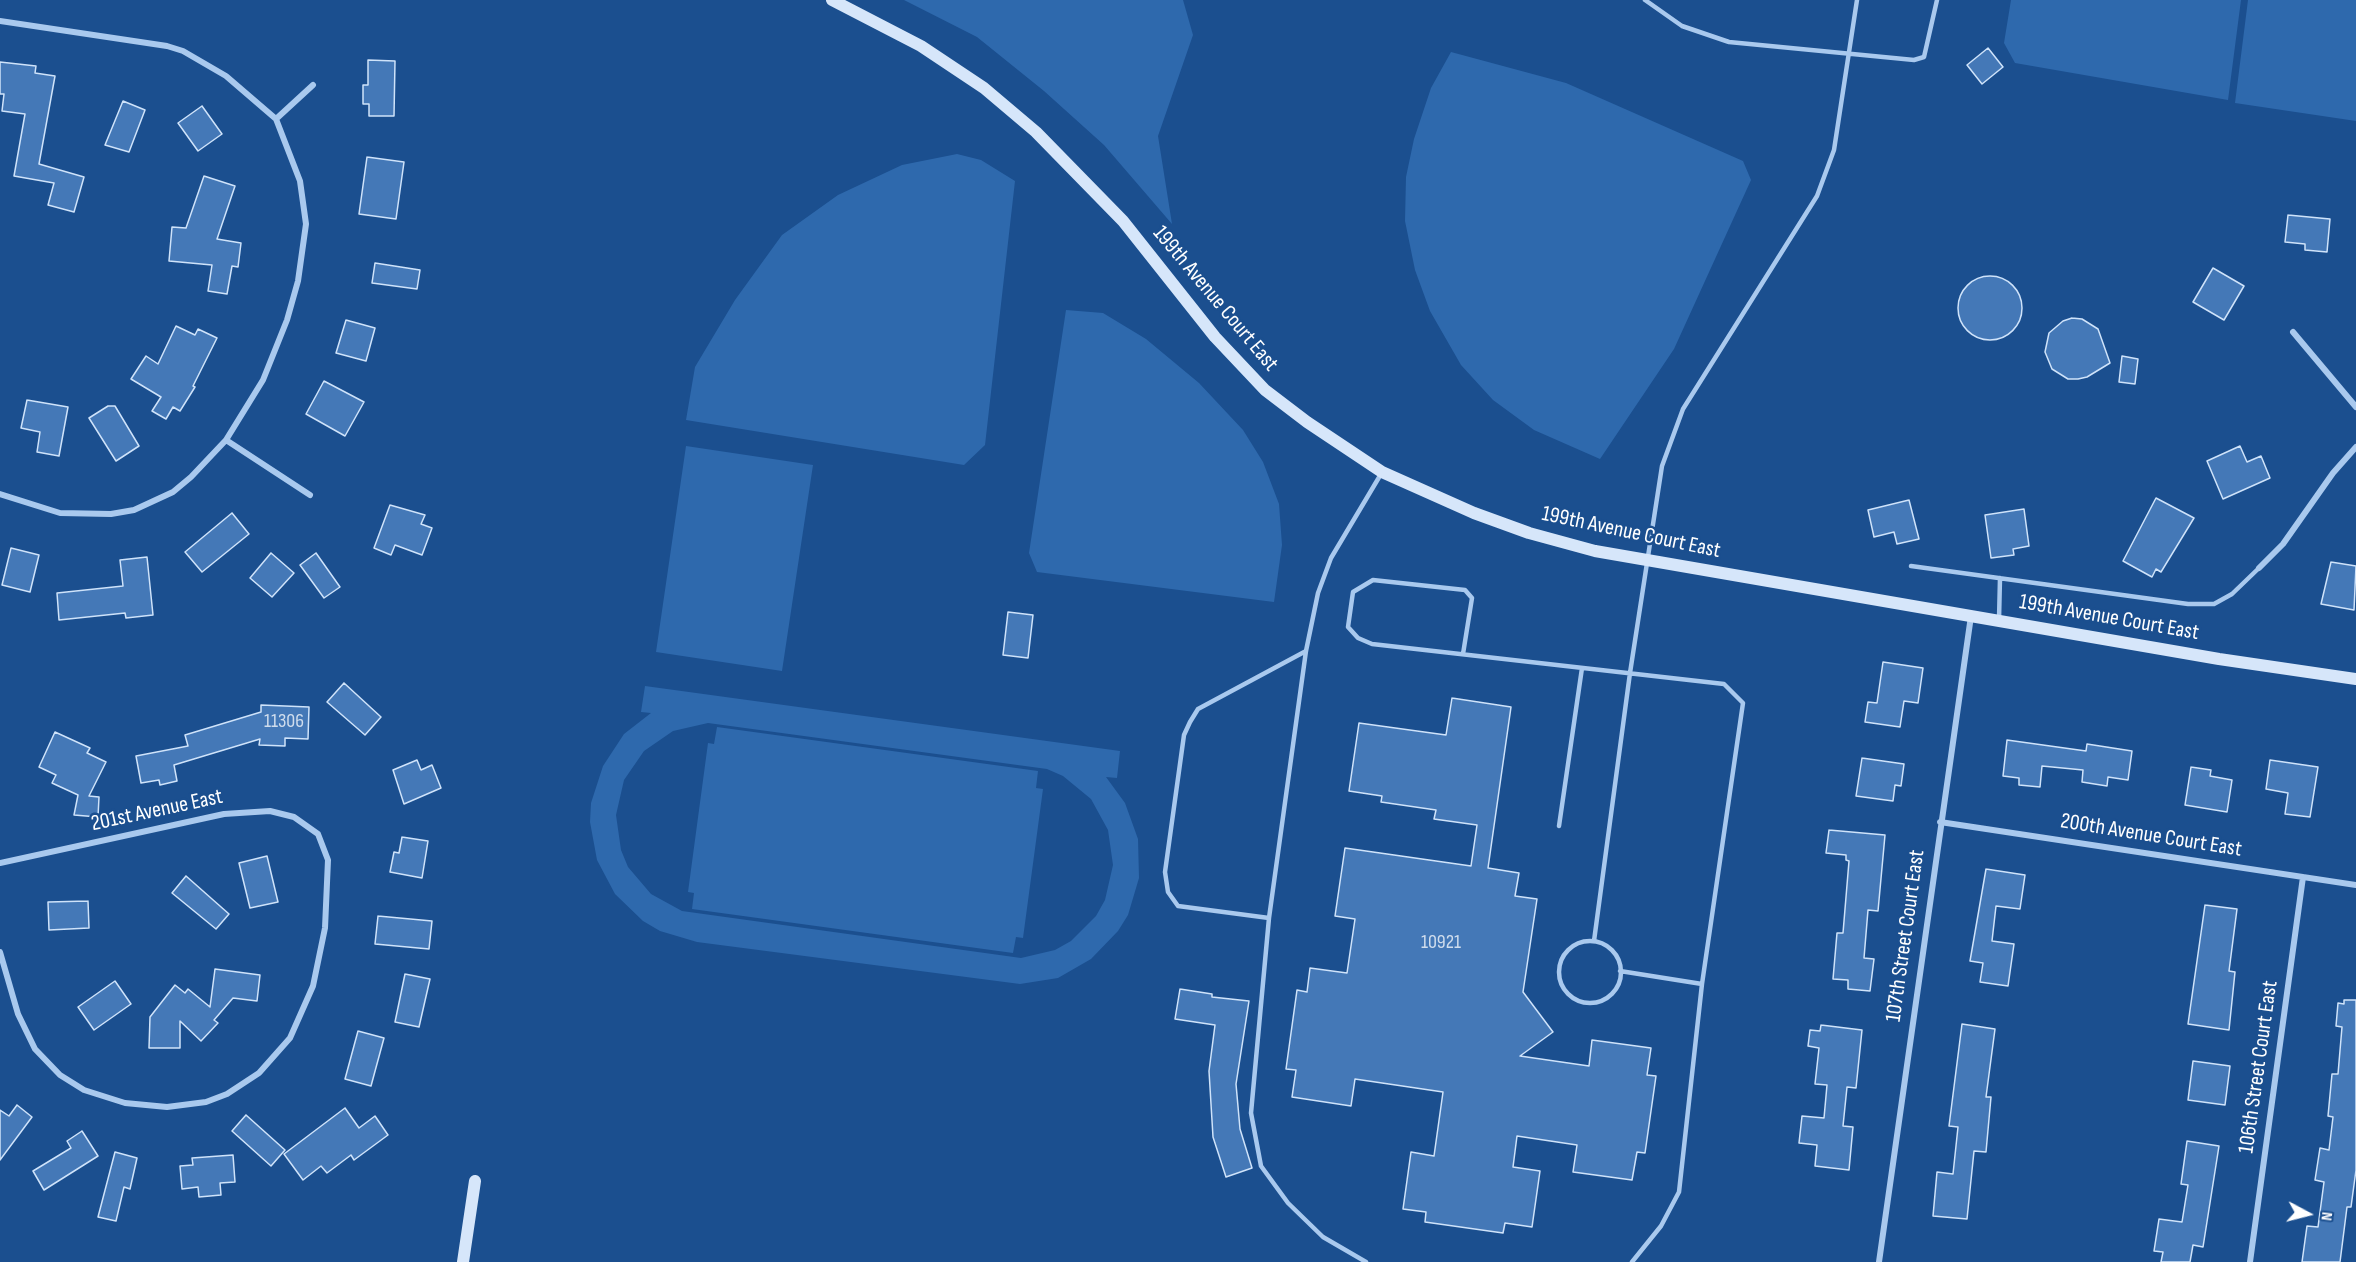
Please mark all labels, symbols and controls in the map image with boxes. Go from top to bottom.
street label: 199th Avenue Court East [1147,221,1283,377]
street label: 199th Avenue Court East [1539,501,1723,565]
street label: 199th Avenue Court East [2017,589,2201,647]
house number: 11306 [264,710,304,734]
street label: 201st Avenue East [89,784,225,838]
street label: 200th Avenue Court East [2059,809,2243,863]
street label: 107th Street Court East [1881,848,1931,1024]
house number: 10921 [1421,931,1461,955]
street label: 106th Street Court East [2234,979,2284,1155]
north arrow [2278,1184,2338,1244]
text: N [2316,1211,2336,1222]

